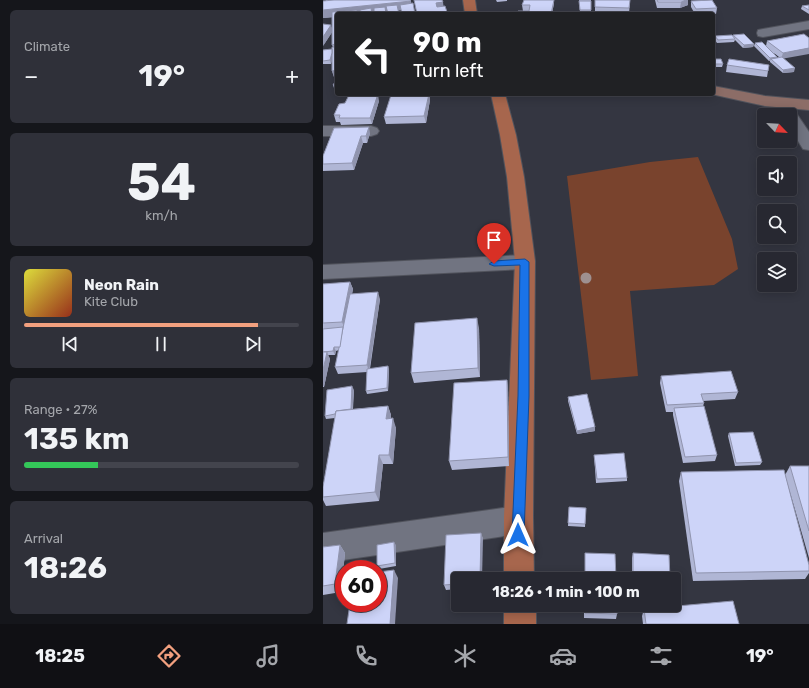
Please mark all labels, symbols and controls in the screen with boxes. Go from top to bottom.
text: 90 m [413,26,482,59]
icon: left [347,28,399,80]
text: Climate [24,39,70,54]
text: 19° [139,58,185,94]
text: Turn left [413,60,483,82]
text: − [24,63,38,90]
text: + [285,63,299,90]
north arrow [757,108,797,148]
map controls [757,108,797,292]
text: 54 [127,151,196,213]
button: sound [757,156,797,196]
button: search [757,204,797,244]
text: km/h [145,208,178,223]
pin [477,223,511,264]
icon: arrive [483,229,505,251]
button: layers [757,252,797,292]
text: Neon Rain [84,276,159,294]
text: Kite Club [84,294,138,309]
icon: previous [59,333,81,355]
icon: pause [150,333,172,355]
icon: next [242,333,264,355]
text: Range · 27% [24,402,97,417]
text: 135 km [24,421,129,457]
position arrow [497,514,539,556]
text: Arrival [24,531,63,546]
text: 18:26 [24,550,107,586]
speed limit sign: 60 [335,560,387,612]
text: 18:26 · 1 min · 100 m [492,583,640,601]
icon: directions [155,642,183,670]
icon: music [254,642,282,670]
icon: phone [352,642,380,670]
icon: climate [451,642,479,670]
icon: car [549,642,577,670]
icon: filters [647,642,675,670]
text: 18:25 [35,645,85,667]
text: 19° [746,645,774,667]

